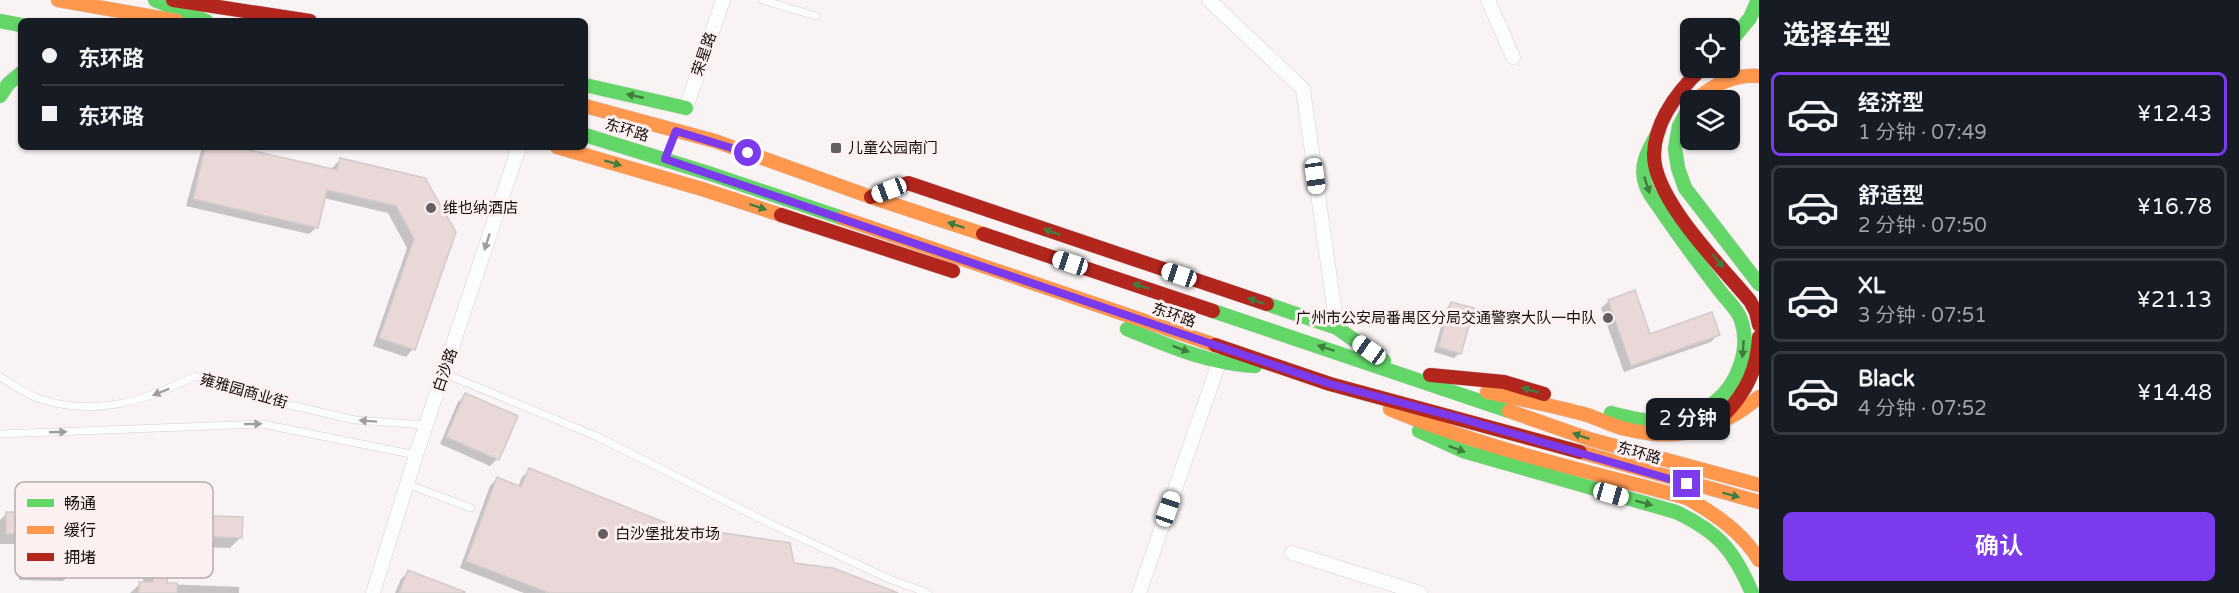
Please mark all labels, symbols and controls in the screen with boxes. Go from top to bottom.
map controls [1680,18,1740,150]
button: locate [1680,18,1740,78]
text: 选择车型 [1783,19,1891,52]
street label: 荣星路 [688,30,720,78]
text: 东环路 [78,46,144,72]
icon: car [1786,87,1840,141]
button: layers [1680,90,1740,150]
text: 经济型 [1858,90,1924,116]
one-way arrow [626,91,644,101]
text: ¥12.43 [2137,101,2212,127]
text: 东环路 [78,104,144,130]
street label: 东环路 [603,115,651,145]
text: 1 分钟 · 07:49 [1858,121,1987,145]
route start [734,139,761,166]
place label: 儿童公园南门 [848,139,938,157]
marker: 儿童公园南门 [829,141,843,155]
car [1304,157,1326,195]
one-way arrow [604,159,622,168]
car [869,175,909,205]
one-way arrow [1643,176,1652,194]
icon: car [1786,180,1840,234]
text: 舒适型 [1858,183,1924,209]
text: ¥16.78 [2137,194,2212,220]
place label: 维也纳酒店 [443,199,518,217]
marker: 维也纳酒店 [424,201,438,215]
one-way arrow [749,203,767,212]
text: 2 分钟 · 07:50 [1858,214,1987,238]
one-way arrow [947,220,965,229]
one-way arrow [1043,226,1061,236]
one-way arrow [482,233,491,251]
car [1050,249,1090,277]
one-way arrow [1711,253,1724,269]
car [1159,261,1199,289]
icon: car [1786,273,1840,327]
text: XL [1858,273,1885,299]
one-way arrow [1132,281,1150,291]
text: ¥21.13 [2137,287,2212,313]
one-way arrow [1247,296,1265,305]
street label: 东环路 [1150,299,1198,331]
text: 3 分钟 · 07:51 [1858,304,1987,328]
place label: 广州市公安局番禺区分局交通警察大队一中队 [1296,309,1596,327]
marker: 广州市公安局番禺区分局交通警察大队一中队 [1601,311,1615,325]
car [1349,332,1389,368]
one-way arrow [1738,339,1748,358]
one-way arrow [1317,342,1335,352]
one-way arrow [1173,345,1191,355]
street label: 白沙路 [429,346,461,394]
icon: car [1786,366,1840,420]
text: Black [1858,366,1915,392]
street label: 雍雅园商业街 [198,370,290,412]
text: ¥14.48 [2137,380,2212,406]
one-way arrow [1521,385,1539,394]
one-way arrow [152,387,170,397]
callout: 2 分钟 [1645,397,1729,439]
text: 4 分钟 · 07:52 [1858,397,1987,421]
text: 2 分钟 [1659,407,1717,431]
one-way arrow [358,416,377,426]
one-way arrow [244,419,263,429]
one-way arrow [49,427,68,436]
one-way arrow [1572,431,1590,440]
street label: 东环路 [1615,438,1663,468]
one-way arrow [1448,444,1466,454]
route end [1673,470,1700,497]
car [1591,480,1631,508]
legend [15,482,213,578]
car [1154,489,1182,529]
one-way arrow [1722,491,1740,500]
text: 畅通 [64,494,96,514]
one-way arrow [1635,499,1653,508]
button: 确认 [1783,512,2215,581]
text: 缓行 [64,521,96,541]
place label: 白沙堡批发市场 [615,525,720,543]
marker: 白沙堡批发市场 [596,527,610,541]
text: 拥堵 [64,548,96,568]

